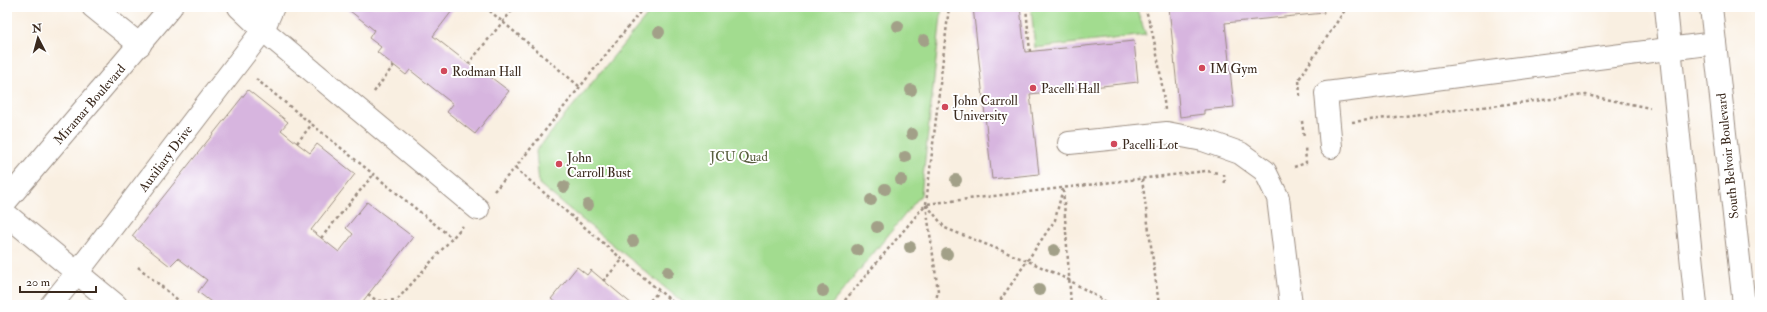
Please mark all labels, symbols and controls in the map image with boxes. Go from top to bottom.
north arrow [18,18,58,58]
text: N [30,21,44,36]
street label: Miramar Boulevard [50,61,129,148]
place label: IM Gym [1210,61,1257,78]
marker: IM Gym [1197,63,1207,73]
place label: Rodman Hall [452,64,522,80]
marker: Rodman Hall [439,66,449,76]
place label: Pacelli Hall [1041,81,1101,97]
marker: Pacelli Hall [1028,83,1038,93]
street label: South Belvoir Boulevard [1713,92,1743,219]
place label: John Carroll University [952,93,1018,125]
marker: John Carroll University [940,102,950,112]
street label: Auxiliary Drive [135,122,197,197]
place label: Pacelli Lot [1122,137,1178,153]
marker: Pacelli Lot [1109,139,1119,149]
park label: JCU Quad [709,149,768,165]
place label: John Carroll Bust [566,150,631,181]
marker: John Carroll Bust [554,159,564,169]
scale bar [20,268,96,294]
text: 20 m [26,275,51,290]

